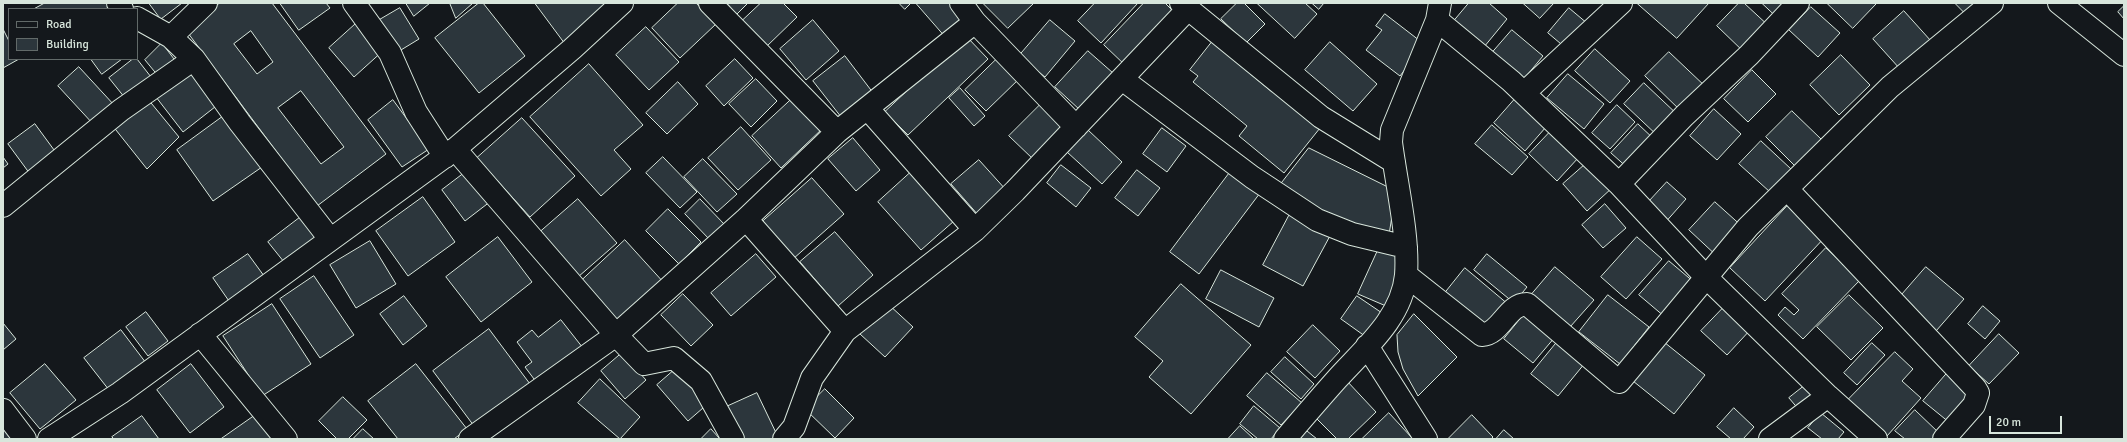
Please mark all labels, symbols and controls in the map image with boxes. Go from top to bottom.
legend [8,8,138,60]
text: Road [46,17,72,32]
text: Building [46,37,89,52]
scale bar [1991,408,2064,434]
text: 20 m [1996,415,2021,430]

